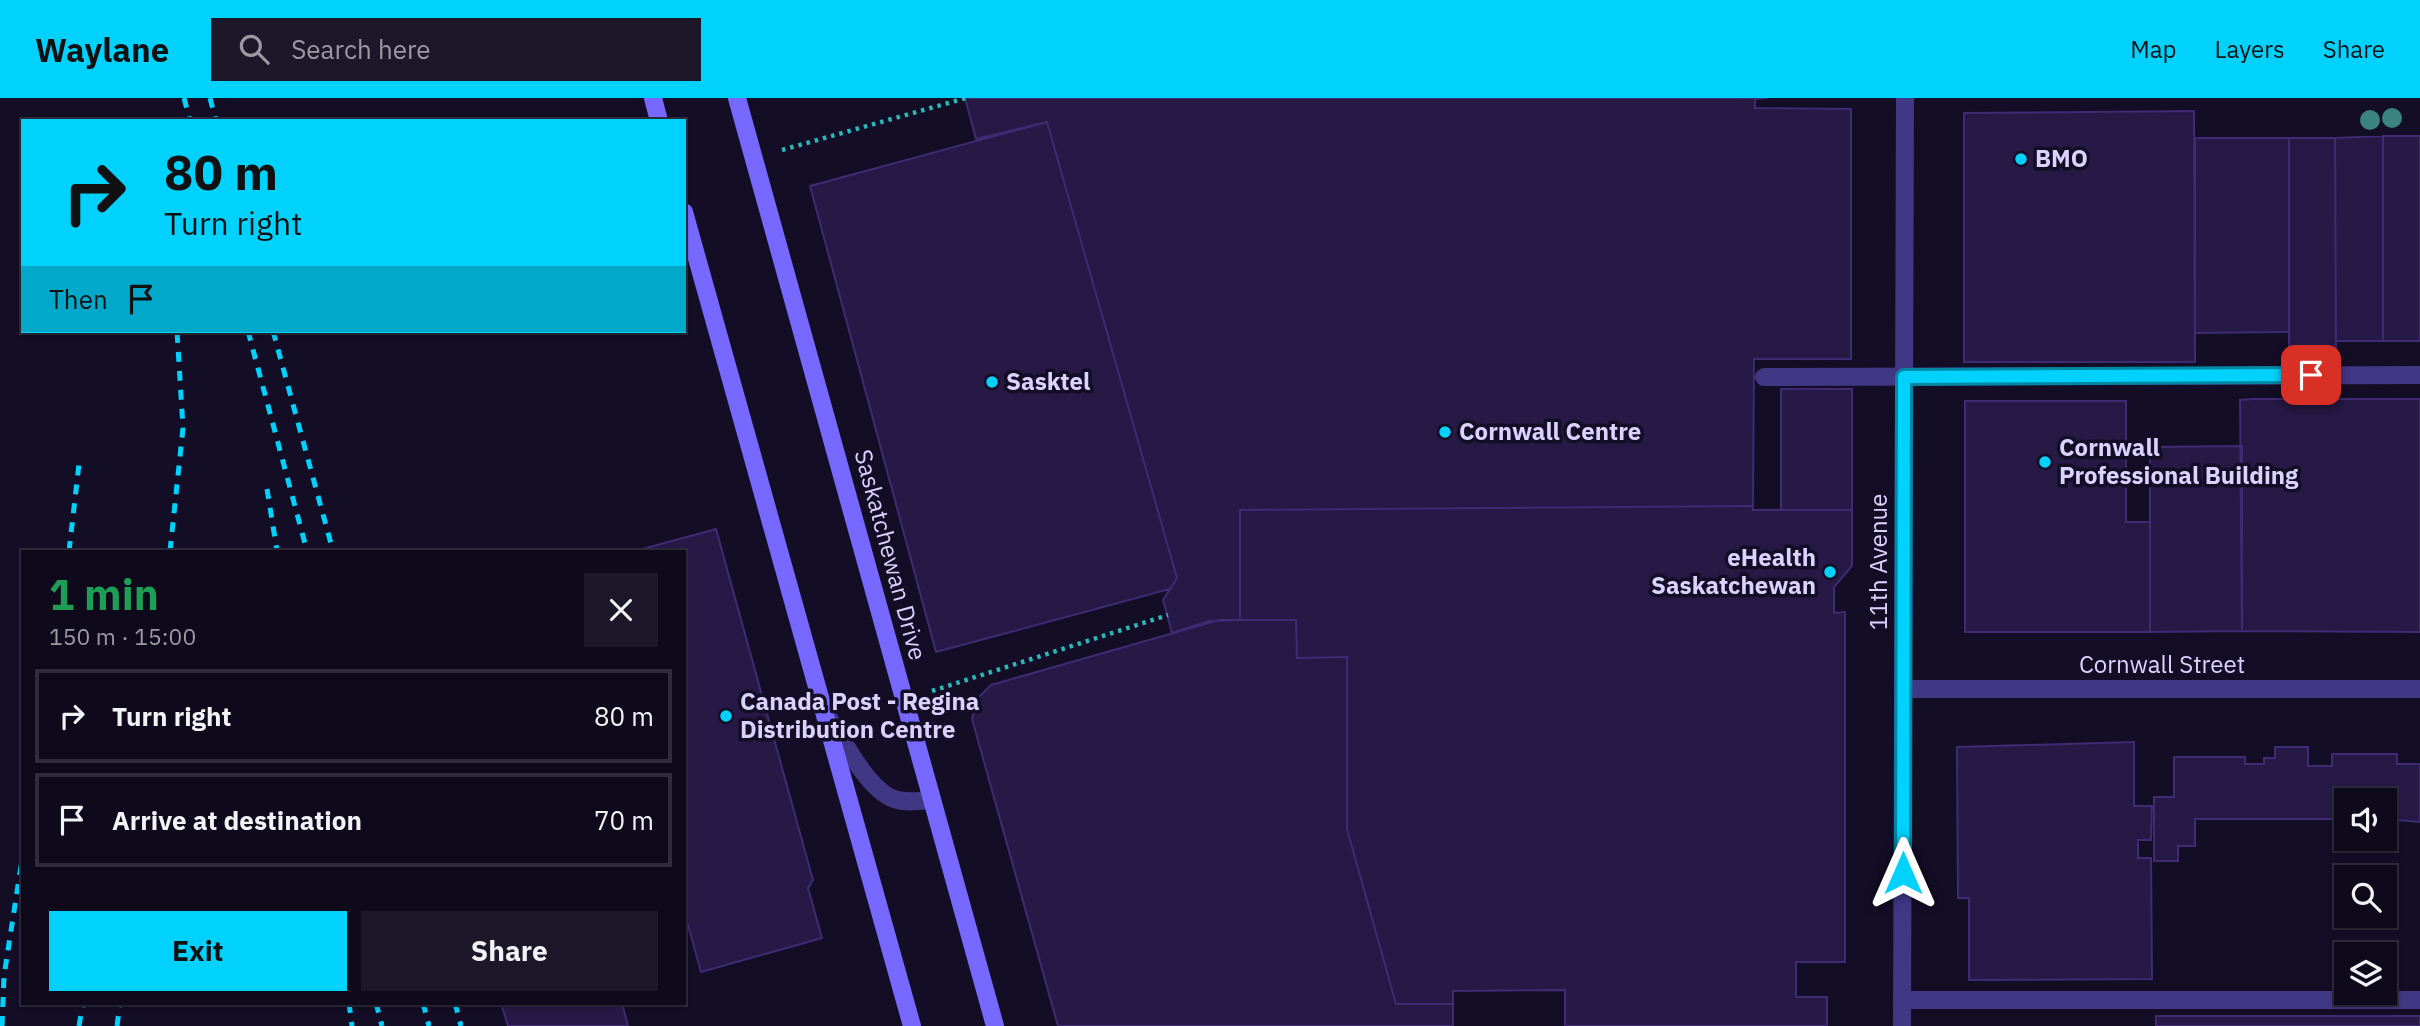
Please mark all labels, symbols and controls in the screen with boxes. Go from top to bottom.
search box [211,18,701,81]
text: Waylane [35,28,169,71]
icon: search [235,30,273,68]
text: Search here [291,32,431,66]
text: Map [2130,33,2177,65]
text: Layers [2215,33,2285,65]
text: Share [2323,33,2385,65]
text: 80 m [164,140,278,203]
place label: BMO [2035,142,2088,174]
icon: right [49,147,140,238]
marker: BMO [2013,151,2029,167]
text: Turn right [164,202,302,244]
icon: arrive [122,280,160,318]
text: Then [49,282,108,316]
pin [2281,345,2341,405]
icon: arrive [2292,356,2330,394]
place label: Sasktel [1006,365,1090,397]
marker: Sasktel [984,374,1000,390]
place label: Cornwall Centre [1459,415,1641,447]
marker: Cornwall Centre [1437,424,1453,440]
place label: Cornwall Professional Building [2059,431,2299,491]
street label: Saskatchewan Drive [847,446,934,664]
marker: Cornwall Professional Building [2037,454,2053,470]
street label: 11th Avenue [1862,494,1894,630]
place label: eHealth Saskatchewan [1651,541,1816,601]
marker: eHealth Saskatchewan [1822,564,1838,580]
text: 1 min [49,567,159,622]
button: close [584,573,658,647]
text: 150 m · 15:00 [49,621,196,651]
street label: Cornwall Street [2079,648,2245,680]
place label: Canada Post - Regina Distribution Centre [740,685,979,745]
icon: right [53,697,91,735]
text: Turn right [112,699,231,733]
text: 80 m [594,699,654,733]
marker: Canada Post - Regina Distribution Centre [718,708,734,724]
map controls [2334,788,2397,1005]
button: sound [2334,788,2397,851]
icon: arrive [53,801,91,839]
text: Arrive at destination [112,803,362,837]
text: 70 m [594,803,654,837]
position arrow [1866,836,1940,910]
button: search [2334,865,2397,928]
button: Exit [49,911,347,991]
button: Share [361,911,658,991]
button: layers [2334,942,2397,1005]

